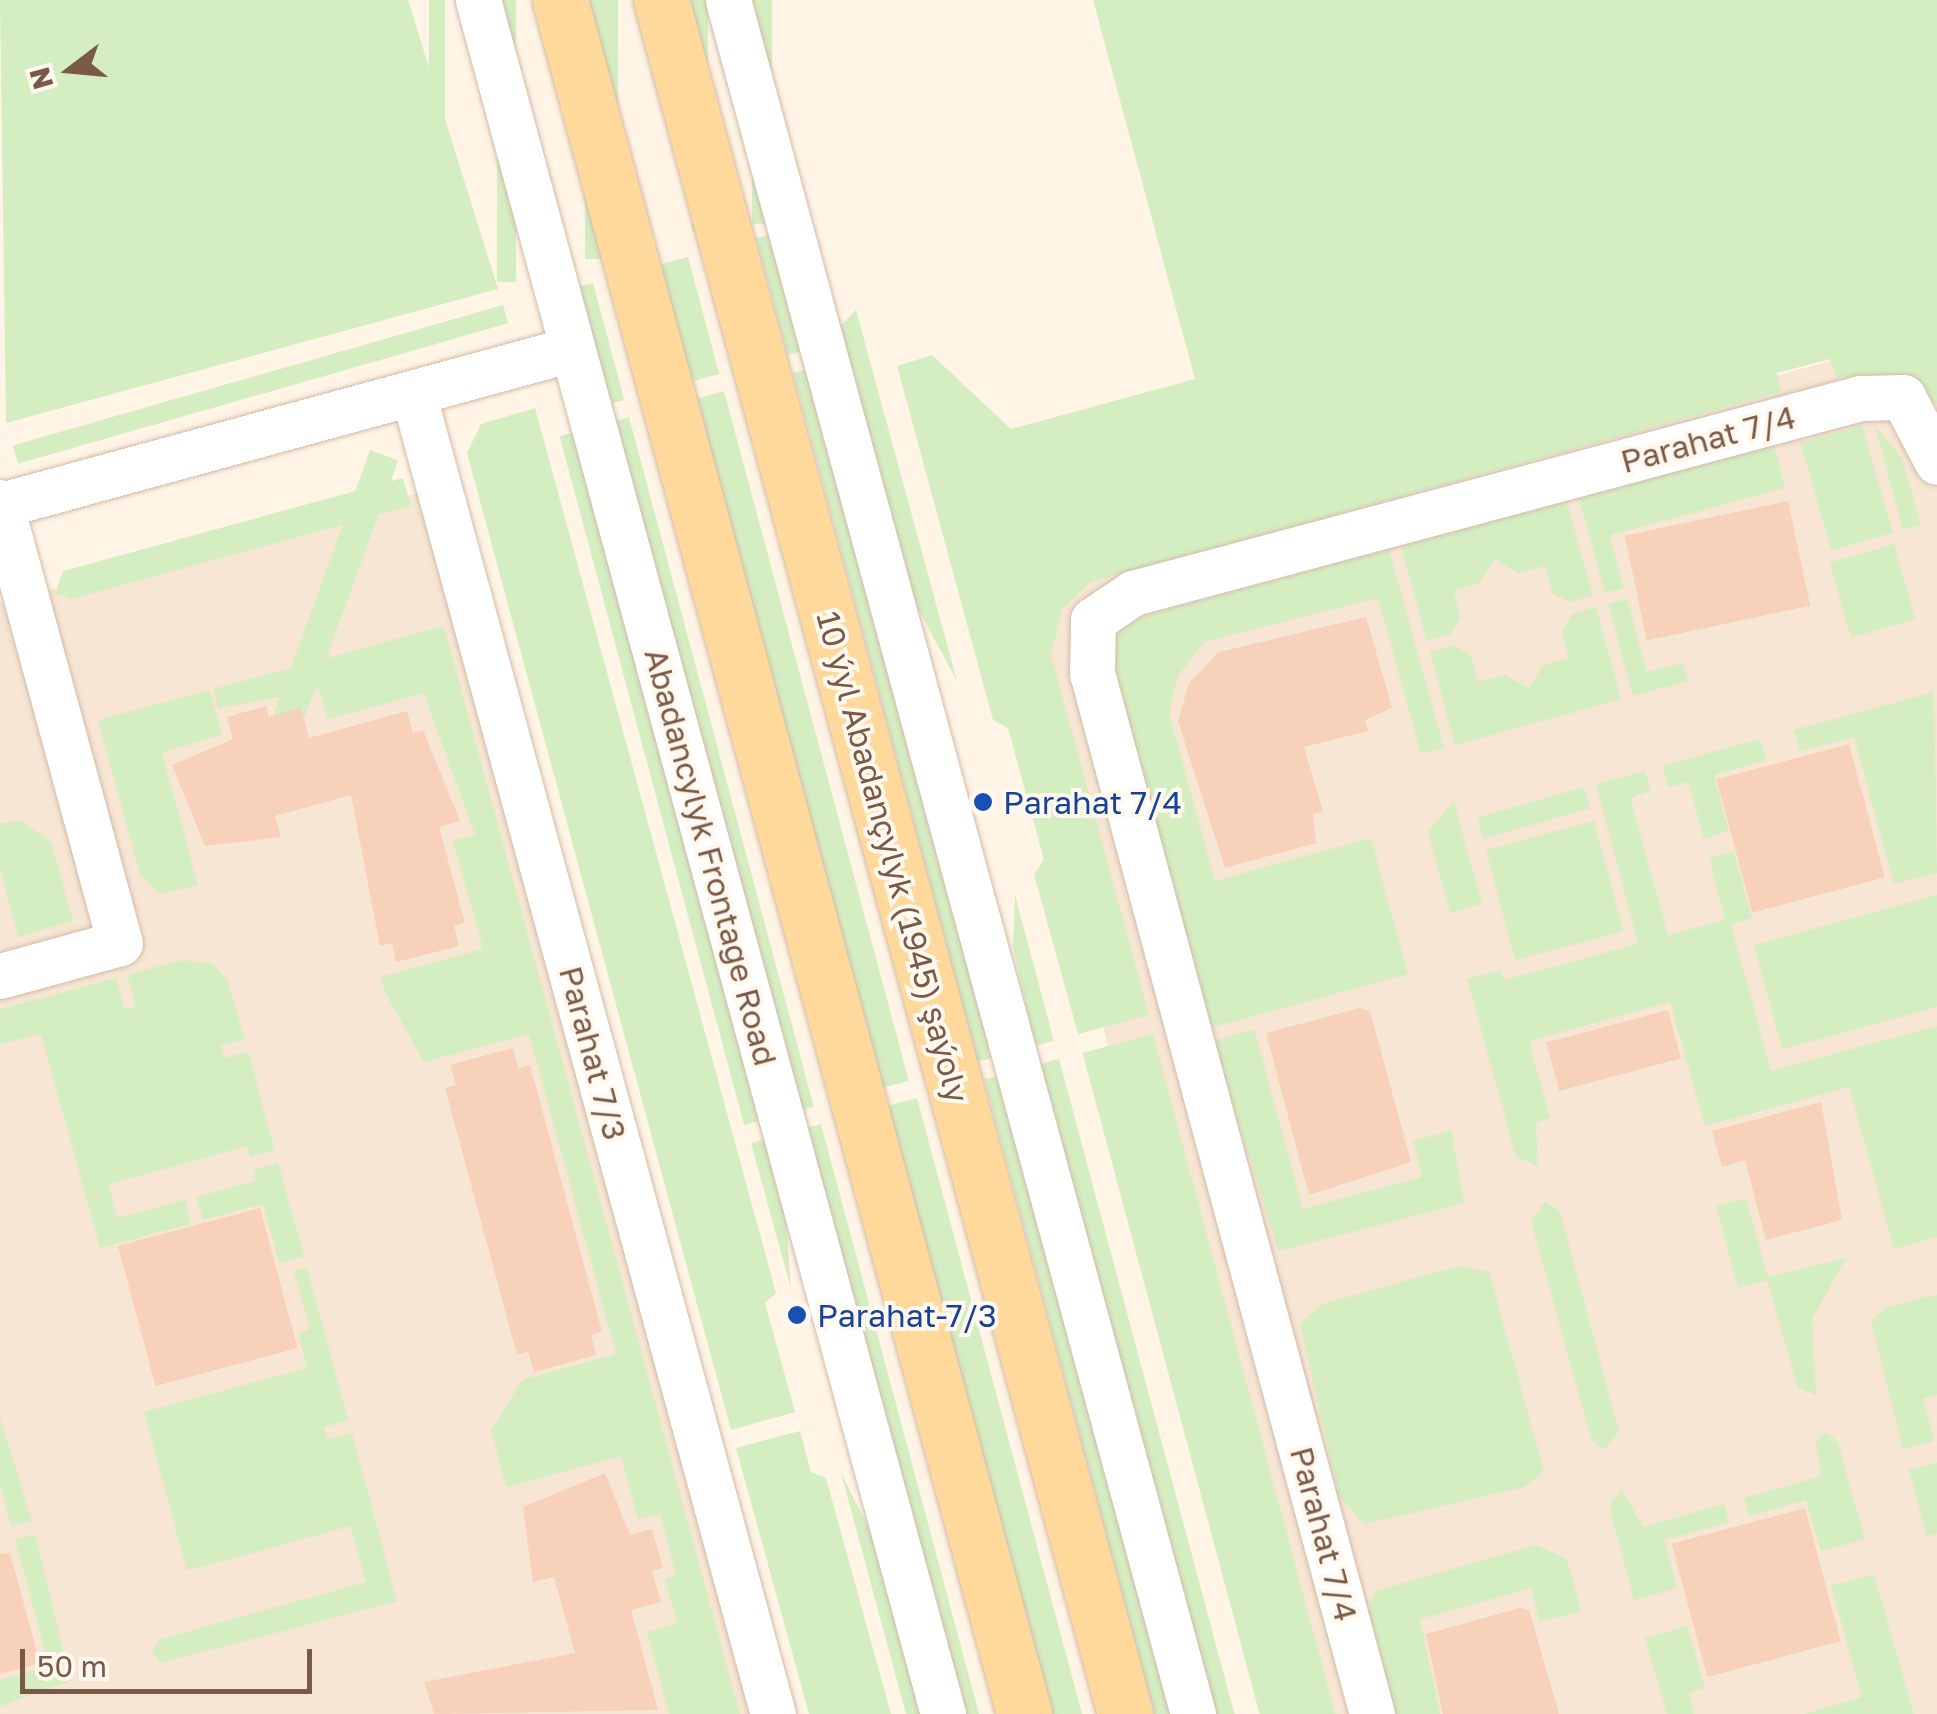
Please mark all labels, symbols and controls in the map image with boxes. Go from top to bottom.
north arrow [20,20,120,120]
text: N [22,64,59,93]
street label: Parahat 7/4 [1617,397,1799,481]
street label: 10 ýyl Abadançylyk (1945) şaýoly [809,607,977,1107]
street label: Abadancylyk Frontage Road [637,644,785,1070]
place label: Parahat 7/4 [1003,783,1182,821]
marker: Parahat 7/4 [972,791,994,813]
street label: Parahat 7/3 [551,962,635,1144]
place label: Parahat-7/3 [817,1296,997,1334]
marker: Parahat-7/3 [786,1304,808,1326]
street label: Parahat 7/4 [1282,1443,1366,1625]
scale bar [25,1629,318,1691]
text: 50 m [37,1648,107,1684]

